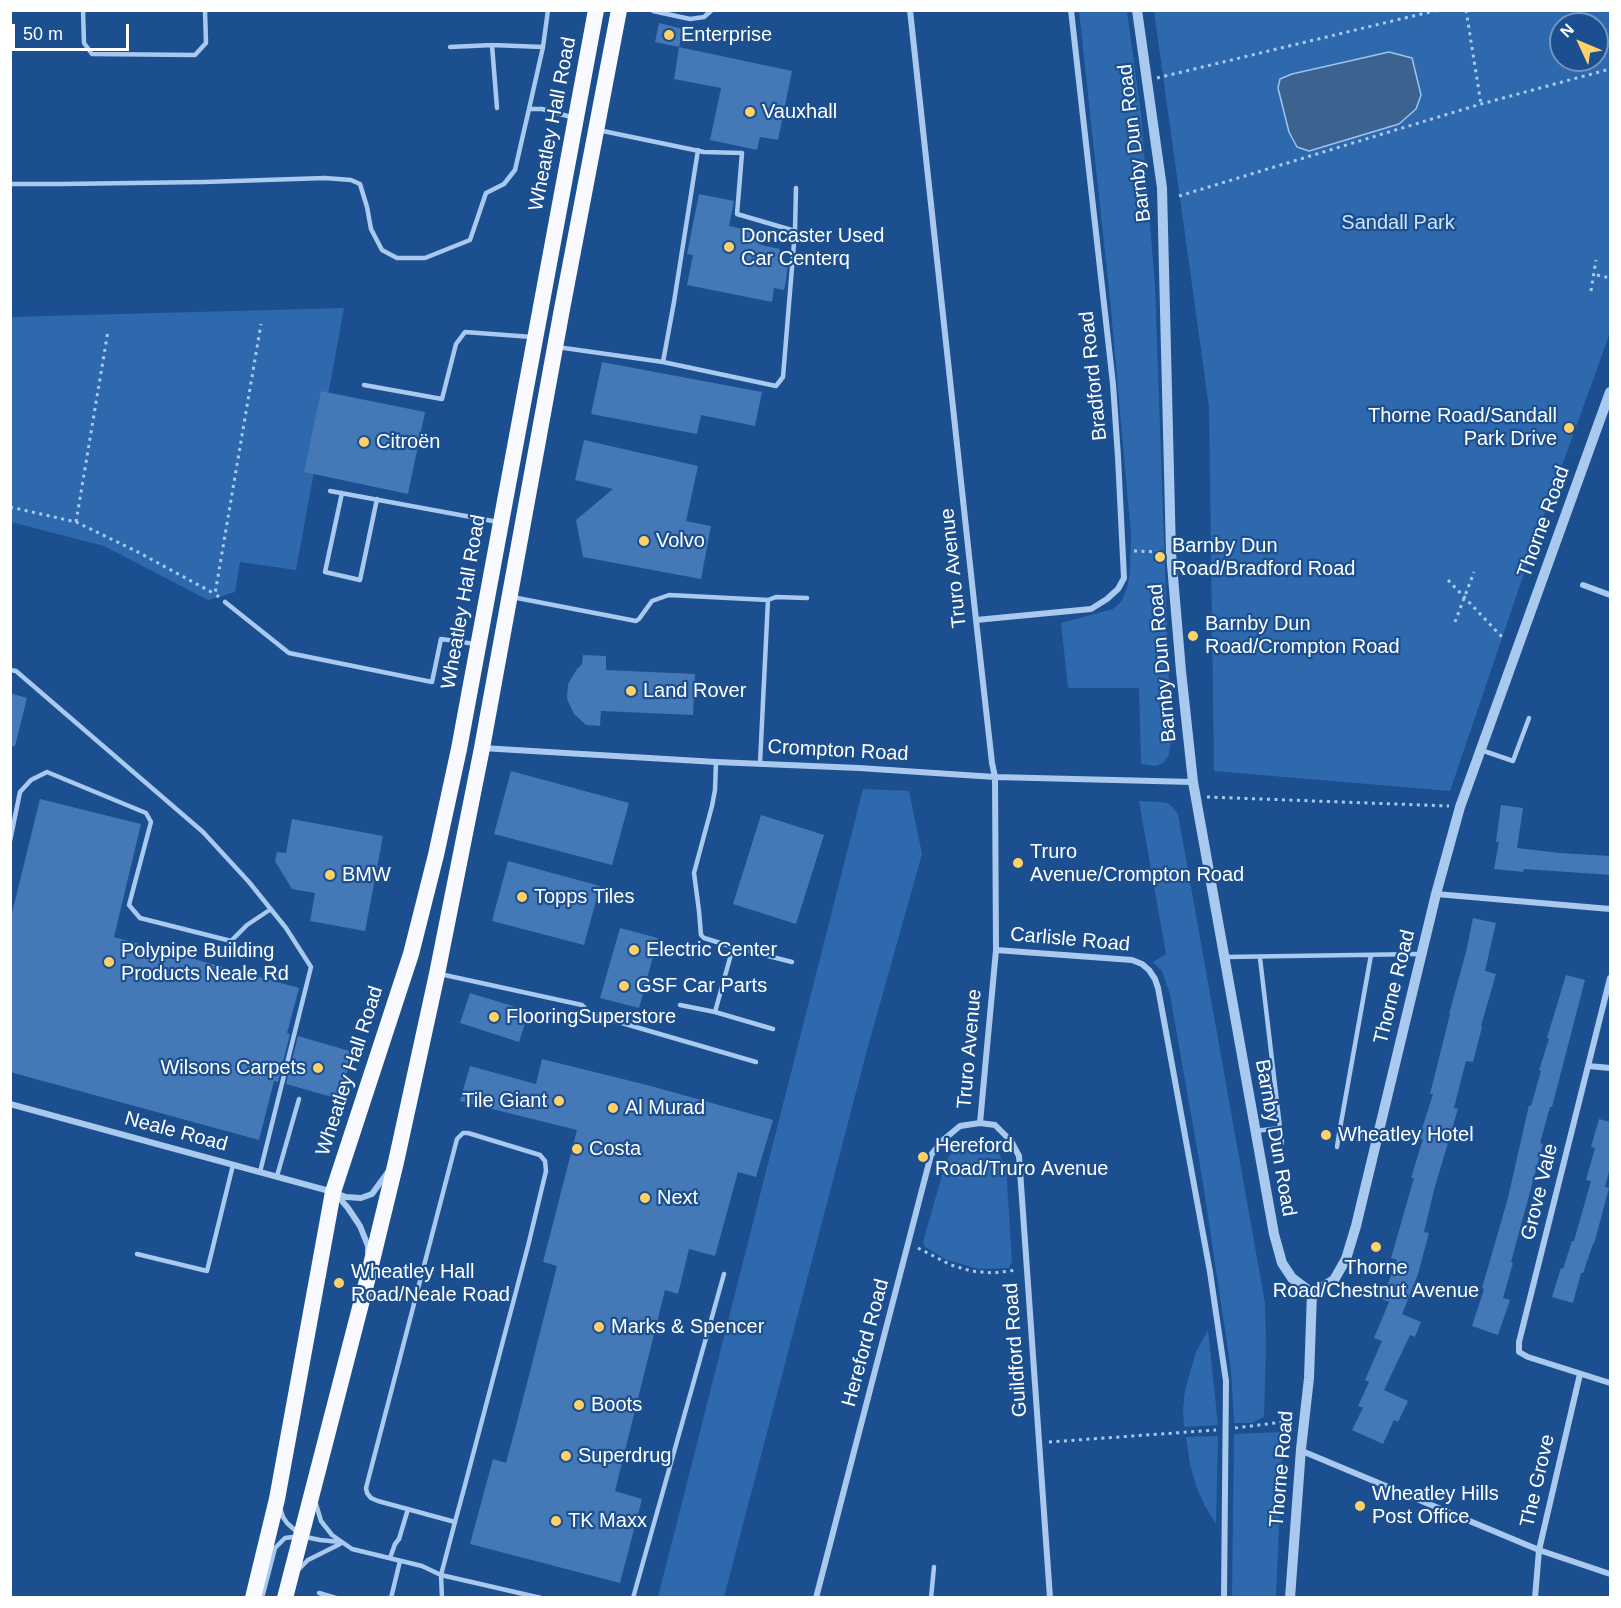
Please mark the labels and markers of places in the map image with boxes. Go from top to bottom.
place label: Enterprise [681,23,772,47]
marker: Enterprise [662,28,676,42]
place label: Vauxhall [762,100,837,124]
marker: Vauxhall [743,105,757,119]
place label: Doncaster Used Car Centerq [741,224,884,271]
marker: Doncaster Used Car Centerq [722,240,736,254]
place label: Thorne Road/Sandall Park Drive [1368,404,1557,451]
marker: Thorne Road/Sandall Park Drive [1562,421,1576,435]
place label: Citroën [376,430,440,454]
marker: Citroën [357,435,371,449]
place label: Volvo [656,529,705,553]
marker: Volvo [637,534,651,548]
place label: Barnby Dun Road/Bradford Road [1172,534,1355,581]
marker: Barnby Dun Road/Bradford Road [1153,550,1167,564]
place label: Barnby Dun Road/Crompton Road [1205,612,1400,659]
marker: Barnby Dun Road/Crompton Road [1186,629,1200,643]
place label: Land Rover [643,679,746,703]
marker: Land Rover [624,684,638,698]
place label: Truro Avenue/Crompton Road [1030,840,1244,887]
marker: Truro Avenue/Crompton Road [1011,856,1025,870]
place label: BMW [342,863,391,887]
marker: BMW [323,868,337,882]
place label: Topps Tiles [534,885,634,909]
marker: Topps Tiles [515,890,529,904]
place label: Electric Center [646,938,777,962]
place label: Polypipe Building Products Neale Rd [121,939,289,986]
marker: Electric Center [627,943,641,957]
marker: Polypipe Building Products Neale Rd [102,955,116,969]
place label: GSF Car Parts [636,974,767,998]
marker: GSF Car Parts [617,979,631,993]
place label: FlooringSuperstore [506,1005,676,1029]
marker: FlooringSuperstore [487,1010,501,1024]
place label: Wilsons Carpets [160,1056,306,1080]
marker: Wilsons Carpets [311,1061,325,1075]
place label: Tile Giant [462,1089,547,1113]
marker: Tile Giant [552,1094,566,1108]
place label: Al Murad [625,1096,705,1120]
marker: Al Murad [606,1101,620,1115]
place label: Wheatley Hotel [1338,1123,1474,1147]
marker: Wheatley Hotel [1319,1128,1333,1142]
place label: Hereford Road/Truro Avenue [935,1134,1108,1181]
place label: Costa [589,1137,641,1161]
marker: Costa [570,1142,584,1156]
marker: Hereford Road/Truro Avenue [916,1150,930,1164]
place label: Next [657,1186,698,1210]
marker: Next [638,1191,652,1205]
marker: Thorne Road/Chestnut Avenue [1369,1240,1383,1254]
place label: Thorne Road/Chestnut Avenue [1273,1256,1479,1303]
place label: Wheatley Hall Road/Neale Road [351,1260,510,1307]
marker: Wheatley Hall Road/Neale Road [332,1276,346,1290]
place label: Marks & Spencer [611,1315,764,1339]
marker: Marks & Spencer [592,1320,606,1334]
place label: Boots [591,1393,642,1417]
marker: Boots [572,1398,586,1412]
place label: Superdrug [578,1444,671,1468]
marker: Superdrug [559,1449,573,1463]
place label: Wheatley Hills Post Office [1372,1482,1499,1529]
marker: Wheatley Hills Post Office [1353,1499,1367,1513]
place label: TK Maxx [568,1509,647,1533]
marker: TK Maxx [549,1514,563,1528]

